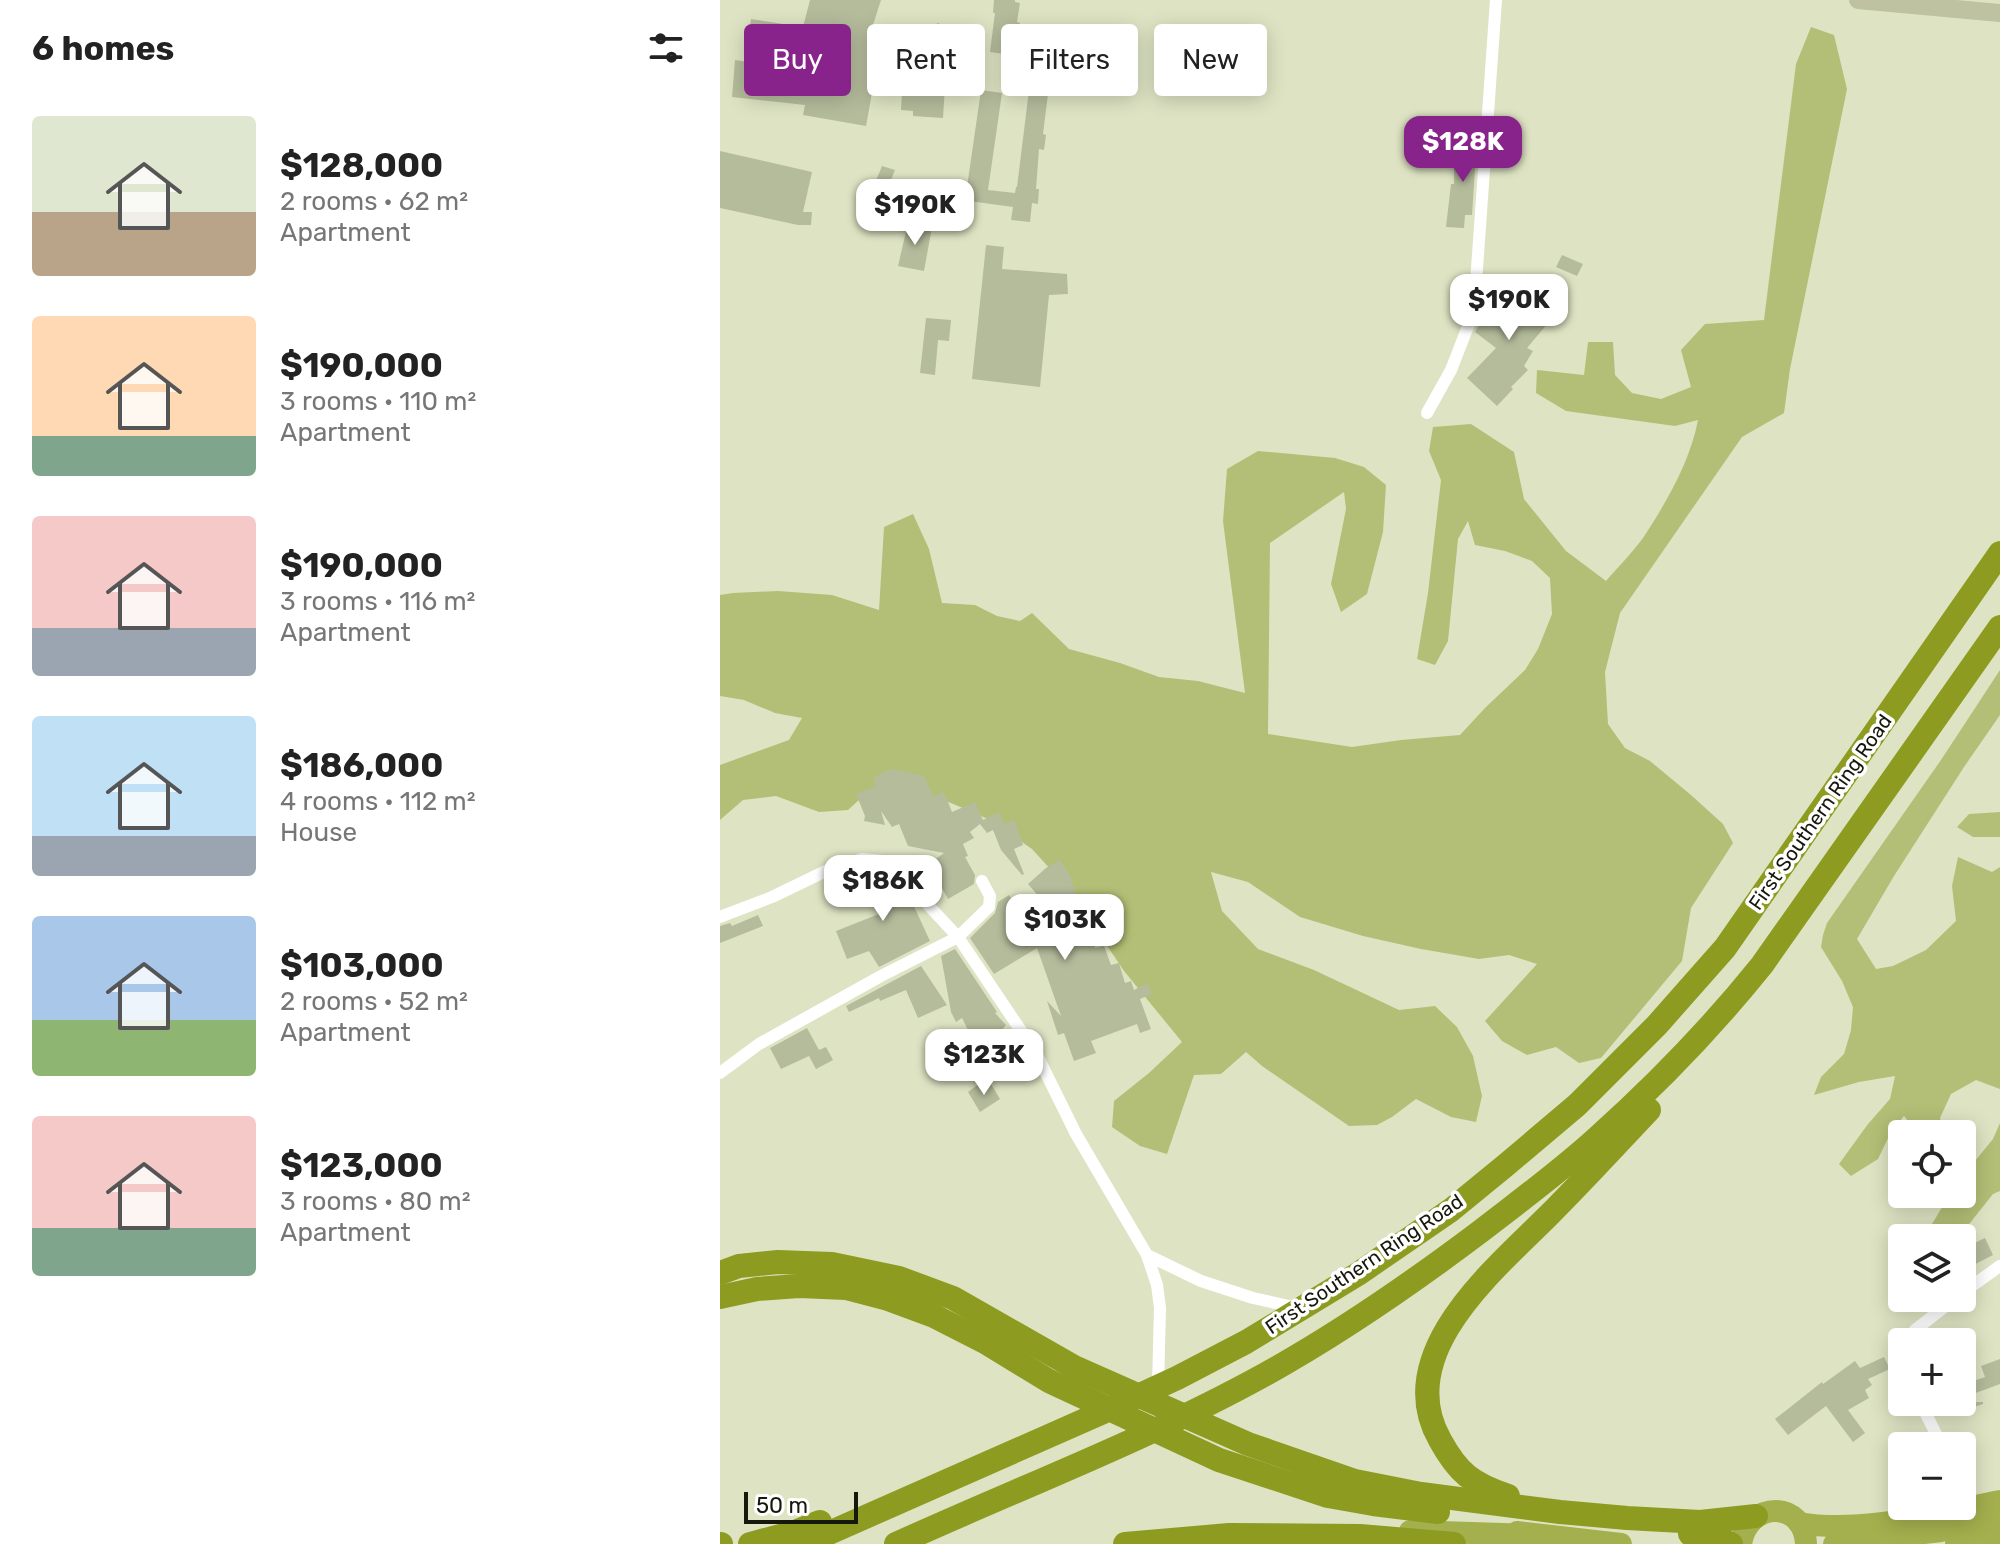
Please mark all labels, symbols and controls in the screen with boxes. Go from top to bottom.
chip: Buy [744,24,851,96]
chip: Rent [867,24,985,96]
chip: Filters [1001,24,1138,96]
chip: New [1154,24,1267,96]
icon: filters [644,26,688,70]
text: 6 homes [32,28,174,69]
pin: $128K [1407,116,1519,184]
text: $128K [1422,126,1504,157]
text: $128,000 [280,145,443,186]
icon: home [96,148,192,244]
pin: $190K [859,179,971,247]
text: 2 rooms · 62 m² [280,186,468,217]
text: $190K [874,189,956,220]
text: Apartment [280,217,411,248]
pin: $190K [1453,274,1565,342]
text: $190K [1468,284,1550,315]
text: $190,000 [280,345,443,386]
icon: home [96,348,192,444]
text: 3 rooms · 110 m² [280,386,476,417]
text: Apartment [280,417,411,448]
text: $190,000 [280,545,443,586]
icon: home [96,548,192,644]
text: 3 rooms · 116 m² [280,586,475,617]
text: Apartment [280,617,411,648]
street label: First Southern Ring Road [1743,710,1897,914]
text: $186,000 [280,745,443,786]
icon: home [96,748,192,844]
text: 4 rooms · 112 m² [280,786,476,817]
text: House [280,817,357,848]
pin: $186K [827,855,939,923]
text: $186K [842,865,924,896]
pin: $103K [1009,894,1121,962]
text: $103K [1024,904,1106,935]
text: $103,000 [280,945,444,986]
icon: home [96,948,192,1044]
text: 2 rooms · 52 m² [280,986,468,1017]
text: Apartment [280,1017,411,1048]
pin: $123K [928,1029,1040,1097]
text: $123K [943,1039,1025,1070]
map controls [1888,1120,1976,1520]
button: locate [1888,1120,1976,1208]
text: $123,000 [280,1145,443,1186]
icon: home [96,1148,192,1244]
text: 3 rooms · 80 m² [280,1186,471,1217]
street label: First Southern Ring Road [1261,1189,1467,1339]
text: Apartment [280,1217,411,1248]
button: layers [1888,1224,1976,1312]
button: + [1888,1328,1976,1416]
button: − [1888,1432,1976,1520]
scale bar [744,1488,858,1524]
text: 50 m [756,1492,808,1519]

